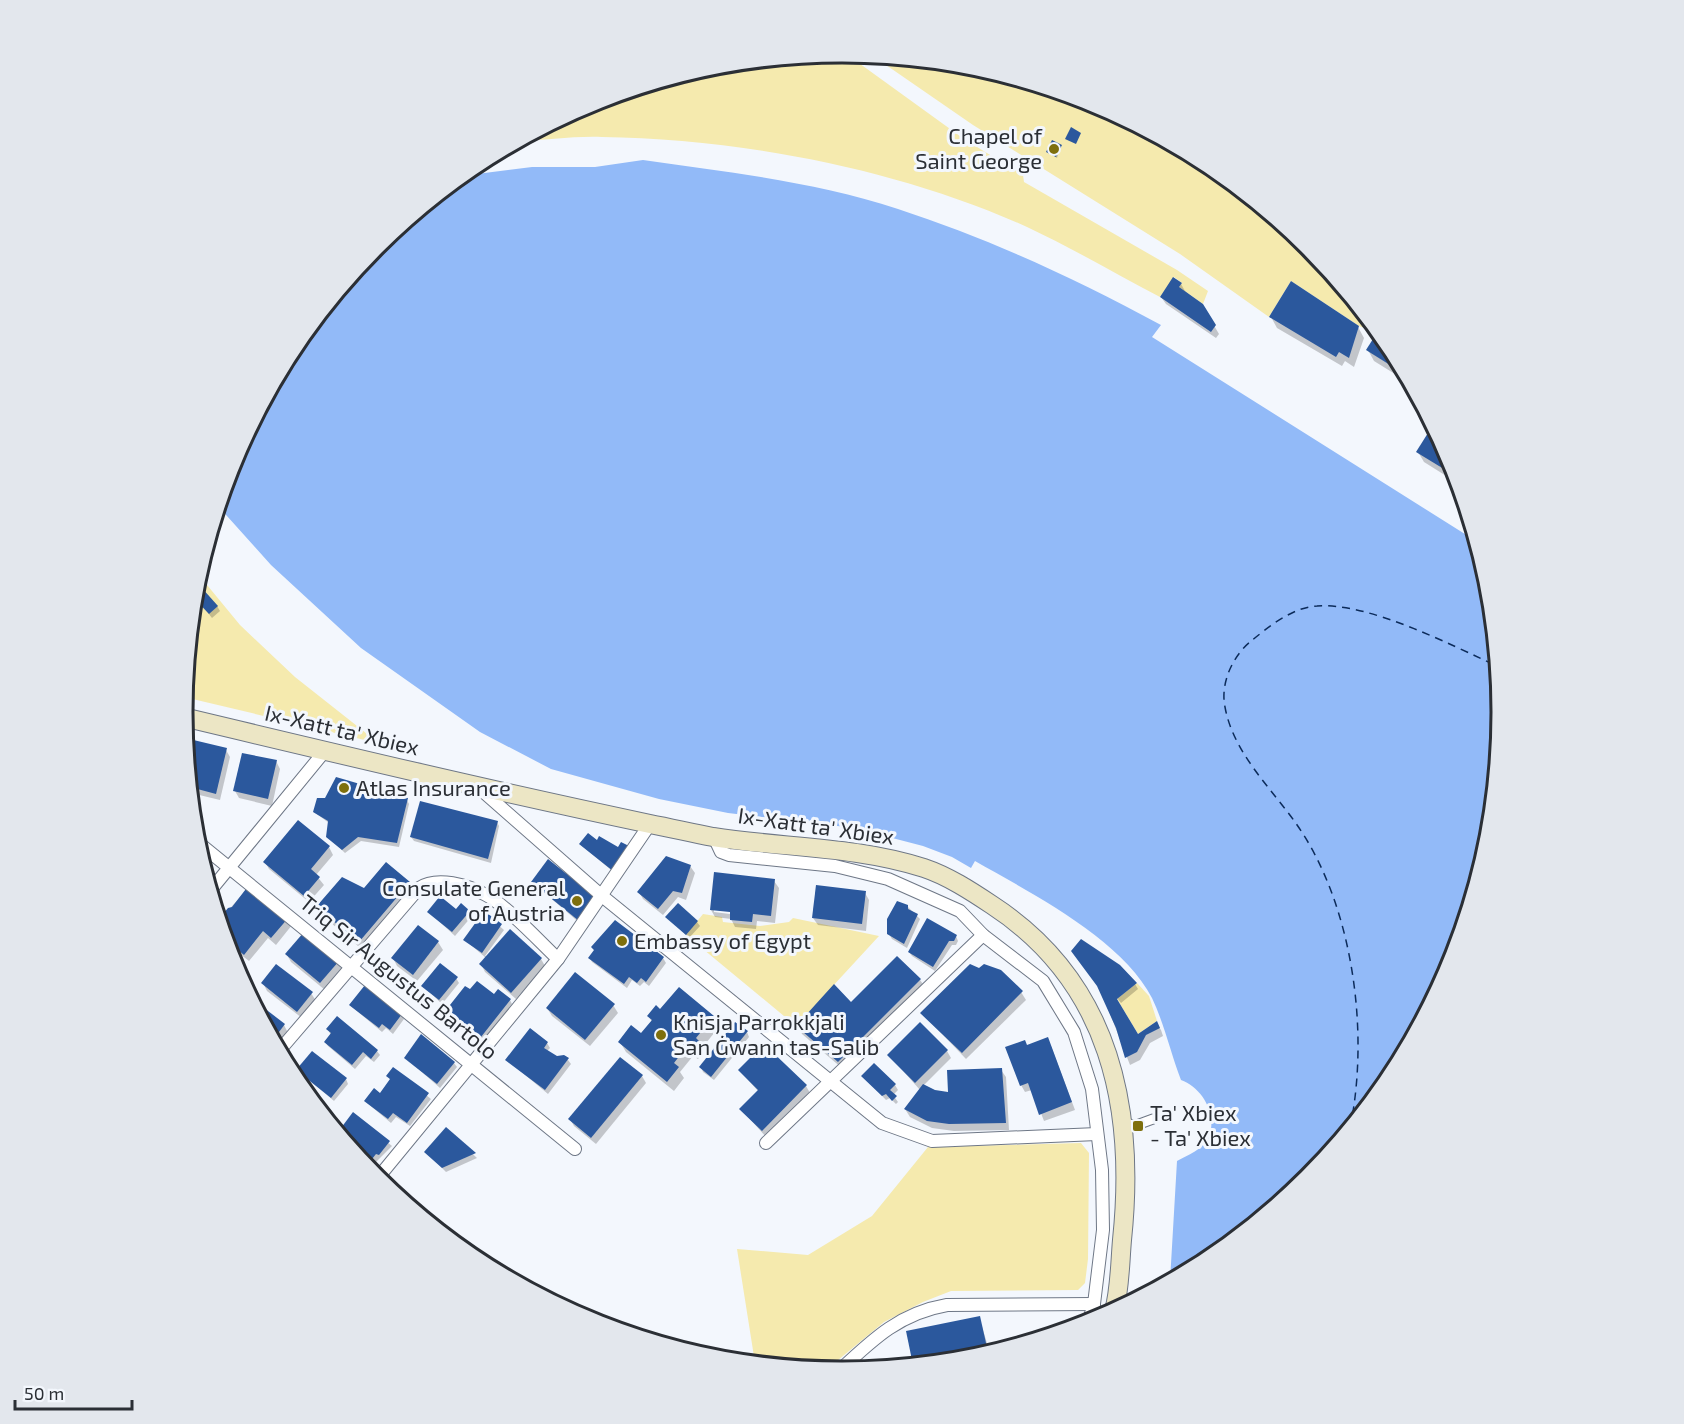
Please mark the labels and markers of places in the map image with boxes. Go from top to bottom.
place label: Chapel of Saint George [915,122,1043,173]
marker: Chapel of Saint George [1047,142,1061,156]
place label: Atlas Insurance [356,774,511,800]
marker: Atlas Insurance [337,781,351,795]
place label: Consulate General of Austria [382,874,565,925]
marker: Consulate General of Austria [570,894,584,908]
place label: Embassy of Egypt [634,927,811,953]
marker: Embassy of Egypt [615,934,629,948]
place label: Knisja Parrokkjali San Ġwann tas-Salib [673,1008,879,1059]
marker: Knisja Parrokkjali San Ġwann tas-Salib [654,1028,668,1042]
place label: Ta' Xbiex - Ta' Xbiex [1150,1099,1251,1150]
marker: Ta' Xbiex - Ta' Xbiex [1131,1119,1145,1133]

